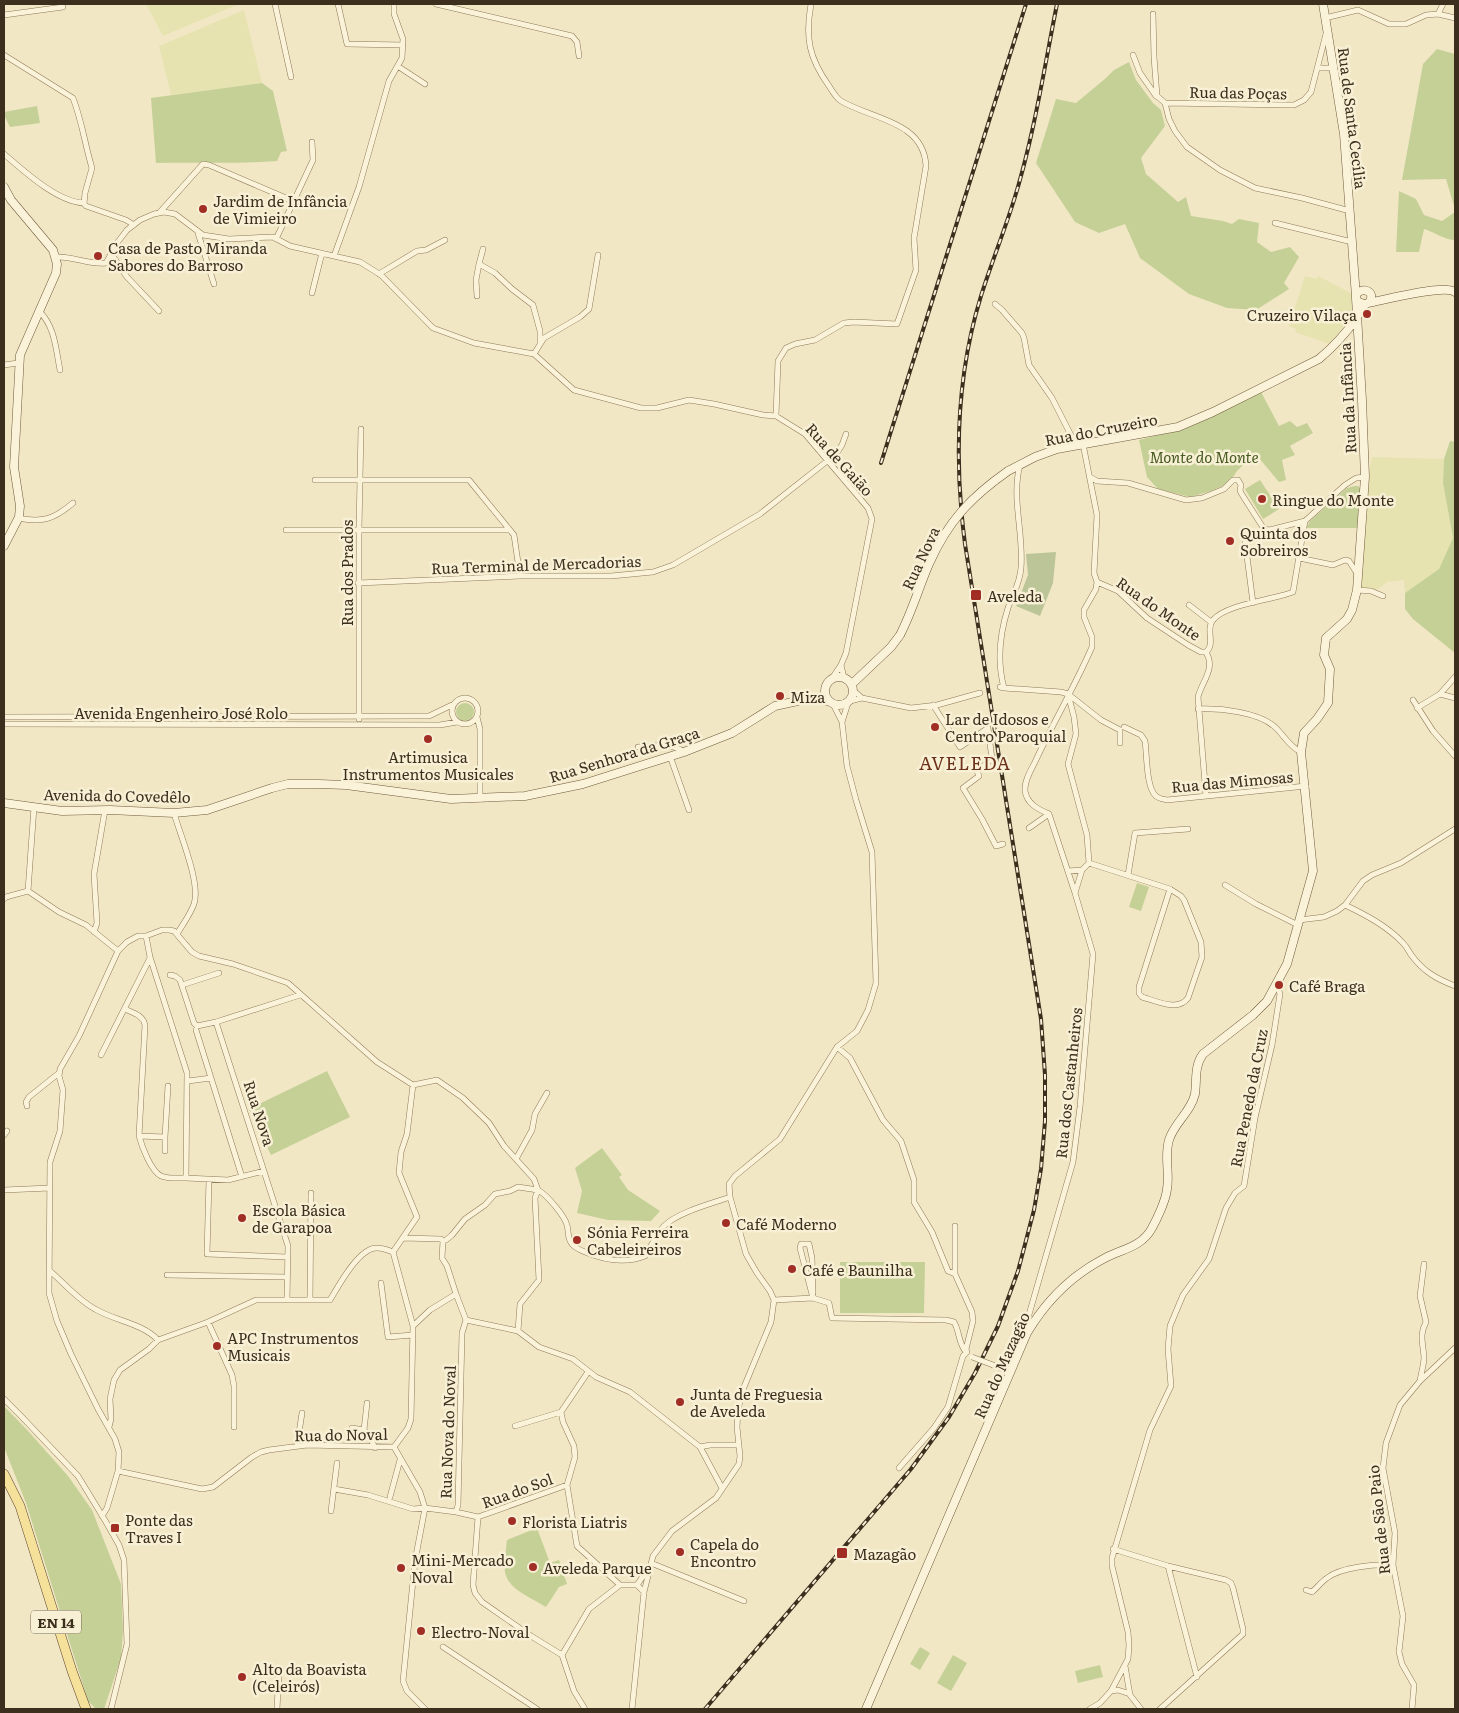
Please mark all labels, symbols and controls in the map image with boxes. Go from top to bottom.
street label: Rua de Santa Cecília [1333,46,1373,191]
street label: Rua das Poças [1189,80,1287,104]
place label: Jardim de Infância de Vimieiro [213,189,348,229]
marker: Jardim de Infância de Vimieiro [197,203,209,215]
place label: Casa de Pasto Miranda Sabores do Barroso [108,236,268,276]
marker: Casa de Pasto Miranda Sabores do Barroso [92,250,104,262]
place label: Cruzeiro Vilaça [1247,303,1358,326]
marker: Cruzeiro Vilaça [1361,308,1373,320]
street label: Rua da Infância [1333,341,1361,454]
street label: Rua do Cruzeiro [1043,407,1160,451]
street label: Rua de Gaião [801,417,879,501]
park label: Monte do Monte [1149,445,1259,468]
place label: Ringue do Monte [1272,488,1394,511]
marker: Ringue do Monte [1256,493,1268,505]
street label: Rua dos Prados [335,519,358,626]
place label: Quinta dos Sobreiros [1240,521,1317,561]
street label: Rua Nova [895,522,945,594]
marker: Quinta dos Sobreiros [1224,535,1236,547]
street label: Rua Terminal de Mercadorias [431,549,642,579]
street label: Rua do Monte [1112,570,1206,646]
place label: Aveleda [987,584,1044,607]
marker: Aveleda [969,588,983,602]
place label: Miza [790,685,826,708]
marker: Miza [774,690,786,702]
street label: Avenida Engenheiro José Rolo [74,701,288,724]
place label: Lar de Idosos e Centro Paroquial [945,707,1066,747]
street label: Rua Senhora da Graça [546,720,703,788]
marker: Lar de Idosos e Centro Paroquial [929,721,941,733]
marker: Artimusica Instrumentos Musicales [422,733,434,745]
place label: Artimusica Instrumentos Musicales [342,745,514,785]
district label: AVELEDA [919,749,1011,776]
street label: Rua das Mimosas [1170,764,1294,798]
street label: Avenida do Covedêlo [43,782,191,808]
place label: Café Braga [1289,974,1366,997]
marker: Café Braga [1273,979,1285,991]
street label: Rua dos Castanheiros [1049,1006,1087,1160]
street label: Rua Penedo da Cruz [1223,1027,1273,1169]
street label: Rua Nova [239,1077,282,1150]
place label: Escola Básica de Garapoa [252,1198,347,1238]
marker: Escola Básica de Garapoa [236,1212,248,1224]
place label: Café Moderno [736,1212,837,1235]
marker: Café Moderno [720,1217,732,1229]
place label: Sónia Ferreira Cabeleireiros [587,1220,690,1260]
marker: Sónia Ferreira Cabeleireiros [571,1234,583,1246]
place label: Café e Baunilha [802,1258,914,1281]
marker: Café e Baunilha [786,1263,798,1275]
street label: Rua do Mazagão [967,1308,1035,1422]
place label: APC Instrumentos Musicais [227,1326,359,1366]
marker: APC Instrumentos Musicais [211,1340,223,1352]
street label: Rua Nova do Noval [433,1365,461,1499]
place label: Junta de Freguesia de Aveleda [690,1382,824,1422]
marker: Junta de Freguesia de Aveleda [674,1396,686,1408]
street label: Rua do Noval [294,1422,388,1446]
street label: Rua de São Paio [1361,1464,1395,1576]
street label: Rua do Sol [478,1467,556,1513]
place label: Ponte das Traves I [125,1508,193,1548]
place label: Florista Liatris [522,1510,627,1533]
marker: Florista Liatris [506,1515,518,1527]
marker: Ponte das Traves I [109,1522,121,1534]
place label: Capela do Encontro [690,1532,759,1572]
place label: Mazagão [853,1542,916,1565]
marker: Capela do Encontro [674,1546,686,1558]
marker: Mazagão [835,1546,849,1560]
place label: Mini-Mercado Noval [411,1548,514,1588]
place label: Aveleda Parque [543,1556,652,1579]
marker: Aveleda Parque [527,1561,539,1573]
marker: Mini-Mercado Noval [395,1562,407,1574]
road number: EN 14 [31,1610,81,1634]
place label: Electro-Noval [431,1620,530,1643]
marker: Electro-Noval [415,1625,427,1637]
place label: Alto da Boavista (Celeirós) [252,1657,368,1697]
marker: Alto da Boavista (Celeirós) [236,1671,248,1683]

